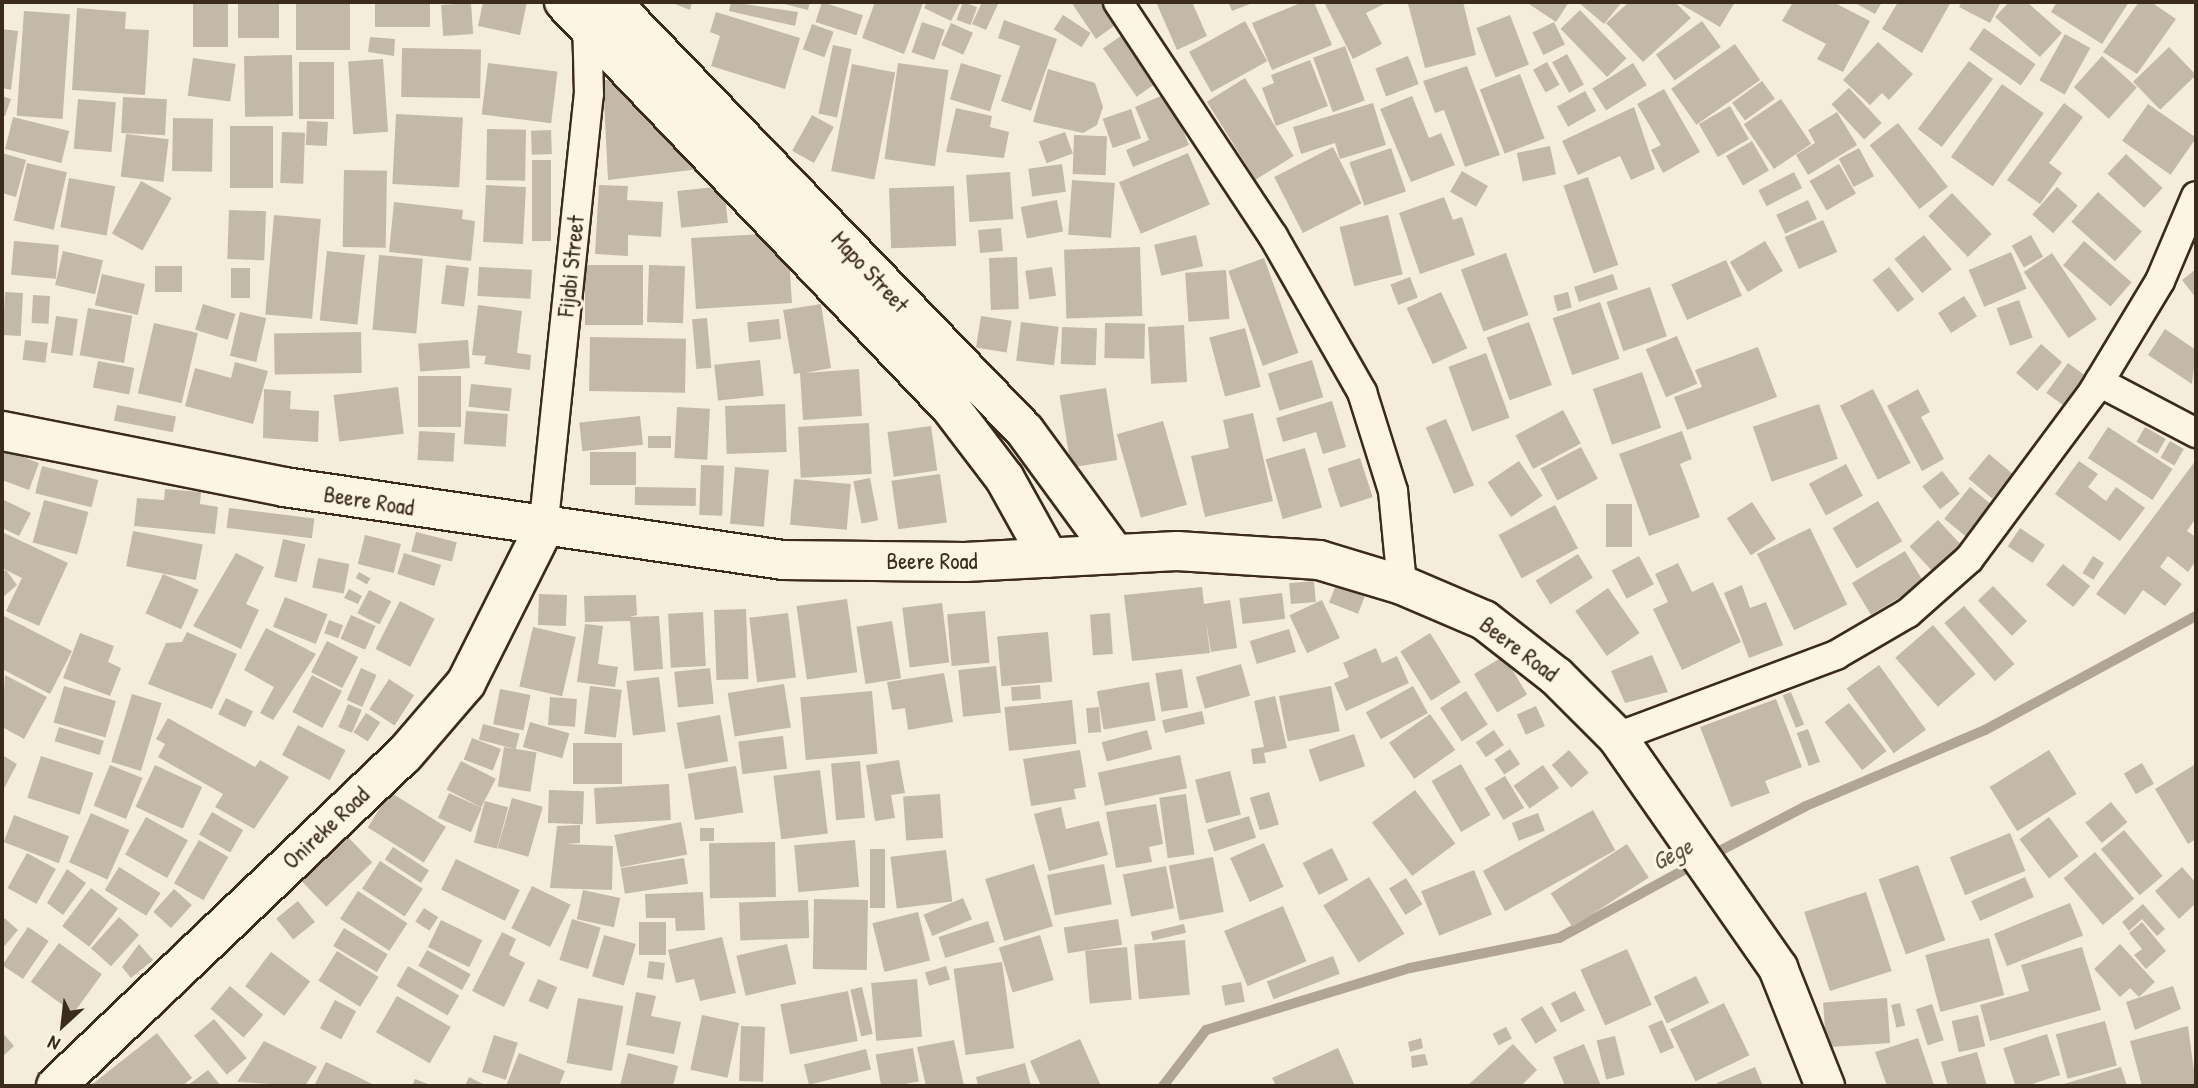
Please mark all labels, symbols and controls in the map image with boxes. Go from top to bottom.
street label: Fijabi Street [552,214,590,318]
street label: Mapo Street [826,226,914,318]
street label: Beere Road [322,480,416,522]
street label: Beere Road [887,547,977,575]
street label: Beere Road [1474,611,1564,687]
street label: Onireke Road [277,781,375,875]
water label: Gege [1647,832,1697,876]
north arrow [28,990,98,1060]
text: N [43,1030,64,1058]

